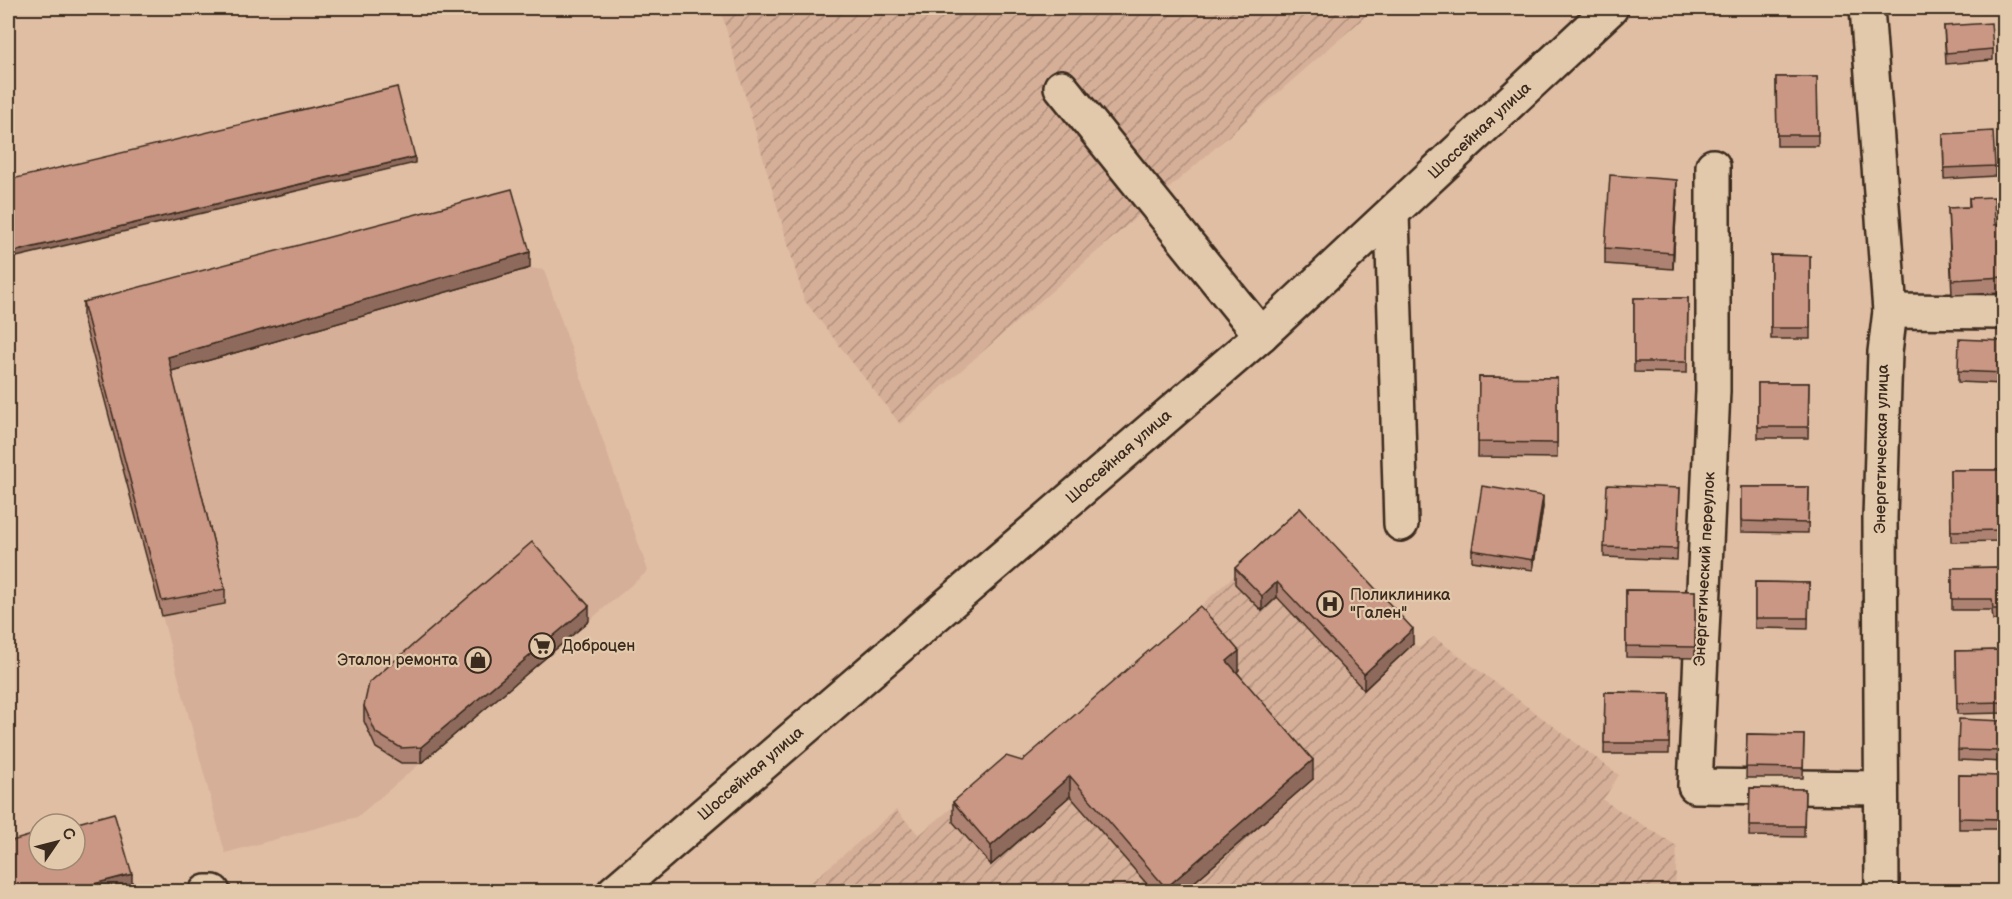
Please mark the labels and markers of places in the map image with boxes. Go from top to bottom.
place label: Поликлиника "Гален" [1350,586,1451,623]
hospital icon: Поликлиника "Гален" [1315,589,1345,619]
supermarket icon: Доброцен [527,631,557,661]
place label: Доброцен [562,637,635,656]
shop icon: Эталон ремонта [463,645,493,675]
place label: Эталон ремонта [337,651,459,670]

